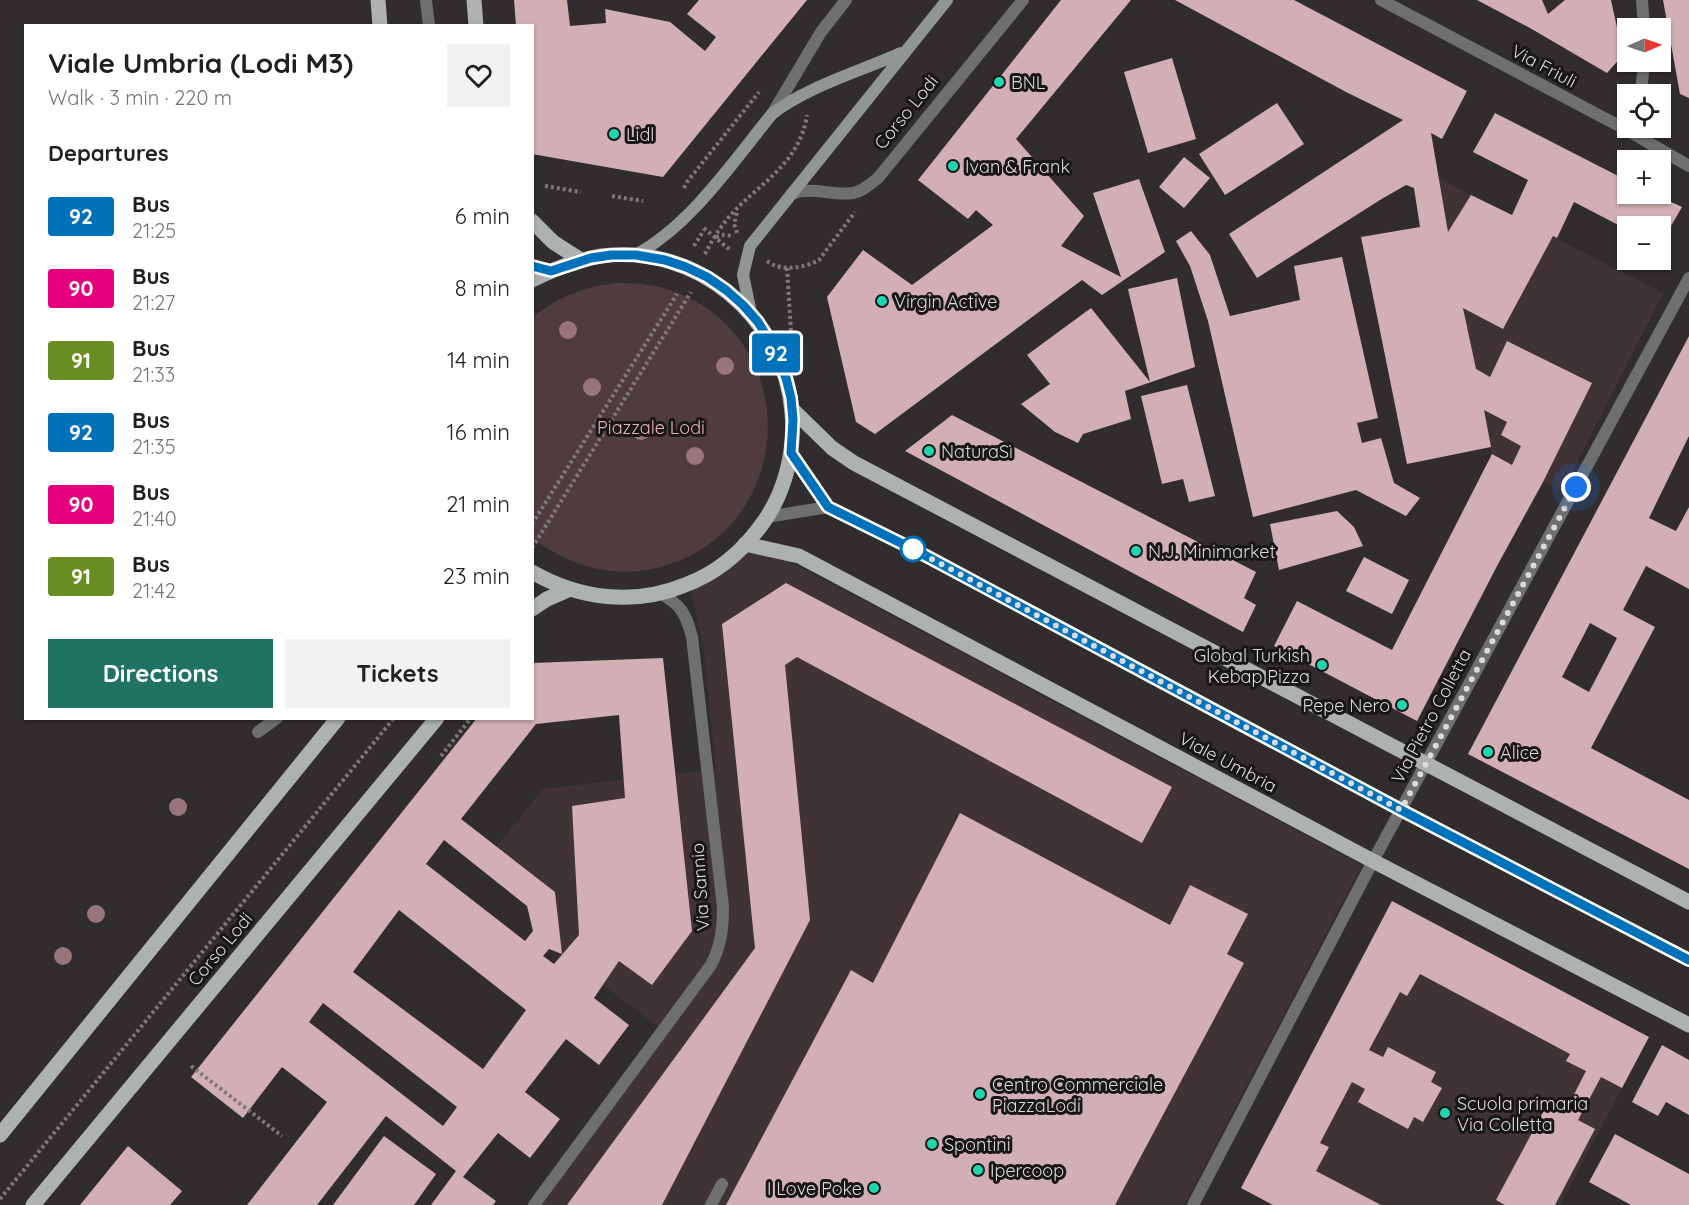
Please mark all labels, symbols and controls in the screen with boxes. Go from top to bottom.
north arrow [1617,18,1671,72]
map controls [1617,18,1671,270]
street label: Via Friuli [1507,39,1581,93]
button: heart [447,44,510,107]
text: Viale Umbria (Lodi M3) [48,45,353,80]
street label: Corso Lodi [869,70,943,154]
place label: BNL [1011,71,1046,94]
marker: BNL [992,75,1006,89]
button: locate [1617,84,1671,138]
text: Walk · 3 min · 220 m [48,85,232,110]
place label: Lidl [626,123,654,146]
marker: Lidl [607,127,621,141]
text: Departures [48,139,169,167]
button: + [1617,150,1671,204]
place label: Ivan & Frank [965,155,1070,178]
marker: Ivan & Frank [946,159,960,173]
text: Bus [132,190,170,218]
text: 6 min [455,202,510,230]
text: 92 [69,203,93,229]
button: − [1617,216,1671,270]
text: 21:25 [132,218,176,243]
text: Bus [132,262,170,290]
text: 8 min [455,274,510,302]
text: 90 [69,275,93,301]
text: 21:27 [132,290,175,315]
place label: Virgin Active [894,290,997,313]
marker: Virgin Active [875,294,889,308]
text: Bus [132,334,170,362]
line badge: 92 [749,334,803,372]
text: 92 [764,340,788,366]
text: 14 min [447,346,510,374]
text: 91 [71,347,91,373]
text: 21:33 [132,362,175,387]
text: Bus [132,406,170,434]
park label: Piazzale Lodi [597,416,705,439]
text: 16 min [447,418,510,446]
text: 92 [69,419,93,445]
text: 21:35 [132,434,176,459]
place label: NaturaSì [941,440,1013,463]
marker: NaturaSì [922,444,936,458]
your location [1561,472,1591,502]
text: Bus [132,478,170,506]
text: 21 min [446,490,510,518]
text: 90 [69,491,93,517]
text: 21:40 [132,506,177,531]
unlabelled marker [900,536,926,562]
place label: N.J. Minimarket [1148,540,1276,563]
marker: N.J. Minimarket [1129,544,1143,558]
text: Bus [132,550,170,578]
text: 23 min [443,562,510,590]
text: 91 [71,563,91,589]
text: 21:42 [132,578,176,603]
button: Directions [48,639,273,708]
button: Tickets [285,639,510,708]
place label: Global Turkish Kebap Pizza [1194,644,1310,688]
street label: Via Pietro Colletta [1386,645,1476,787]
marker: Global Turkish Kebap Pizza [1315,658,1329,672]
place label: Pepe Nero [1303,694,1390,717]
marker: Pepe Nero [1395,698,1409,712]
street label: Viale Umbria [1175,727,1281,797]
place label: Alice [1500,741,1539,764]
marker: Alice [1481,745,1495,759]
street label: Via Sannio [685,842,715,932]
street label: Corso Lodi [183,908,257,990]
place label: Centro Commerciale PiazzaLodi [992,1073,1163,1117]
marker: Centro Commerciale PiazzaLodi [973,1087,987,1101]
place label: Scuola primaria Via Colletta [1457,1092,1588,1136]
marker: Scuola primaria Via Colletta [1438,1106,1452,1120]
place label: Spontini [944,1133,1011,1156]
marker: Spontini [925,1137,939,1151]
place label: Ipercoop [990,1159,1064,1182]
marker: Ipercoop [971,1163,985,1177]
place label: I Love Poke [767,1177,862,1200]
marker: I Love Poke [867,1181,881,1195]

